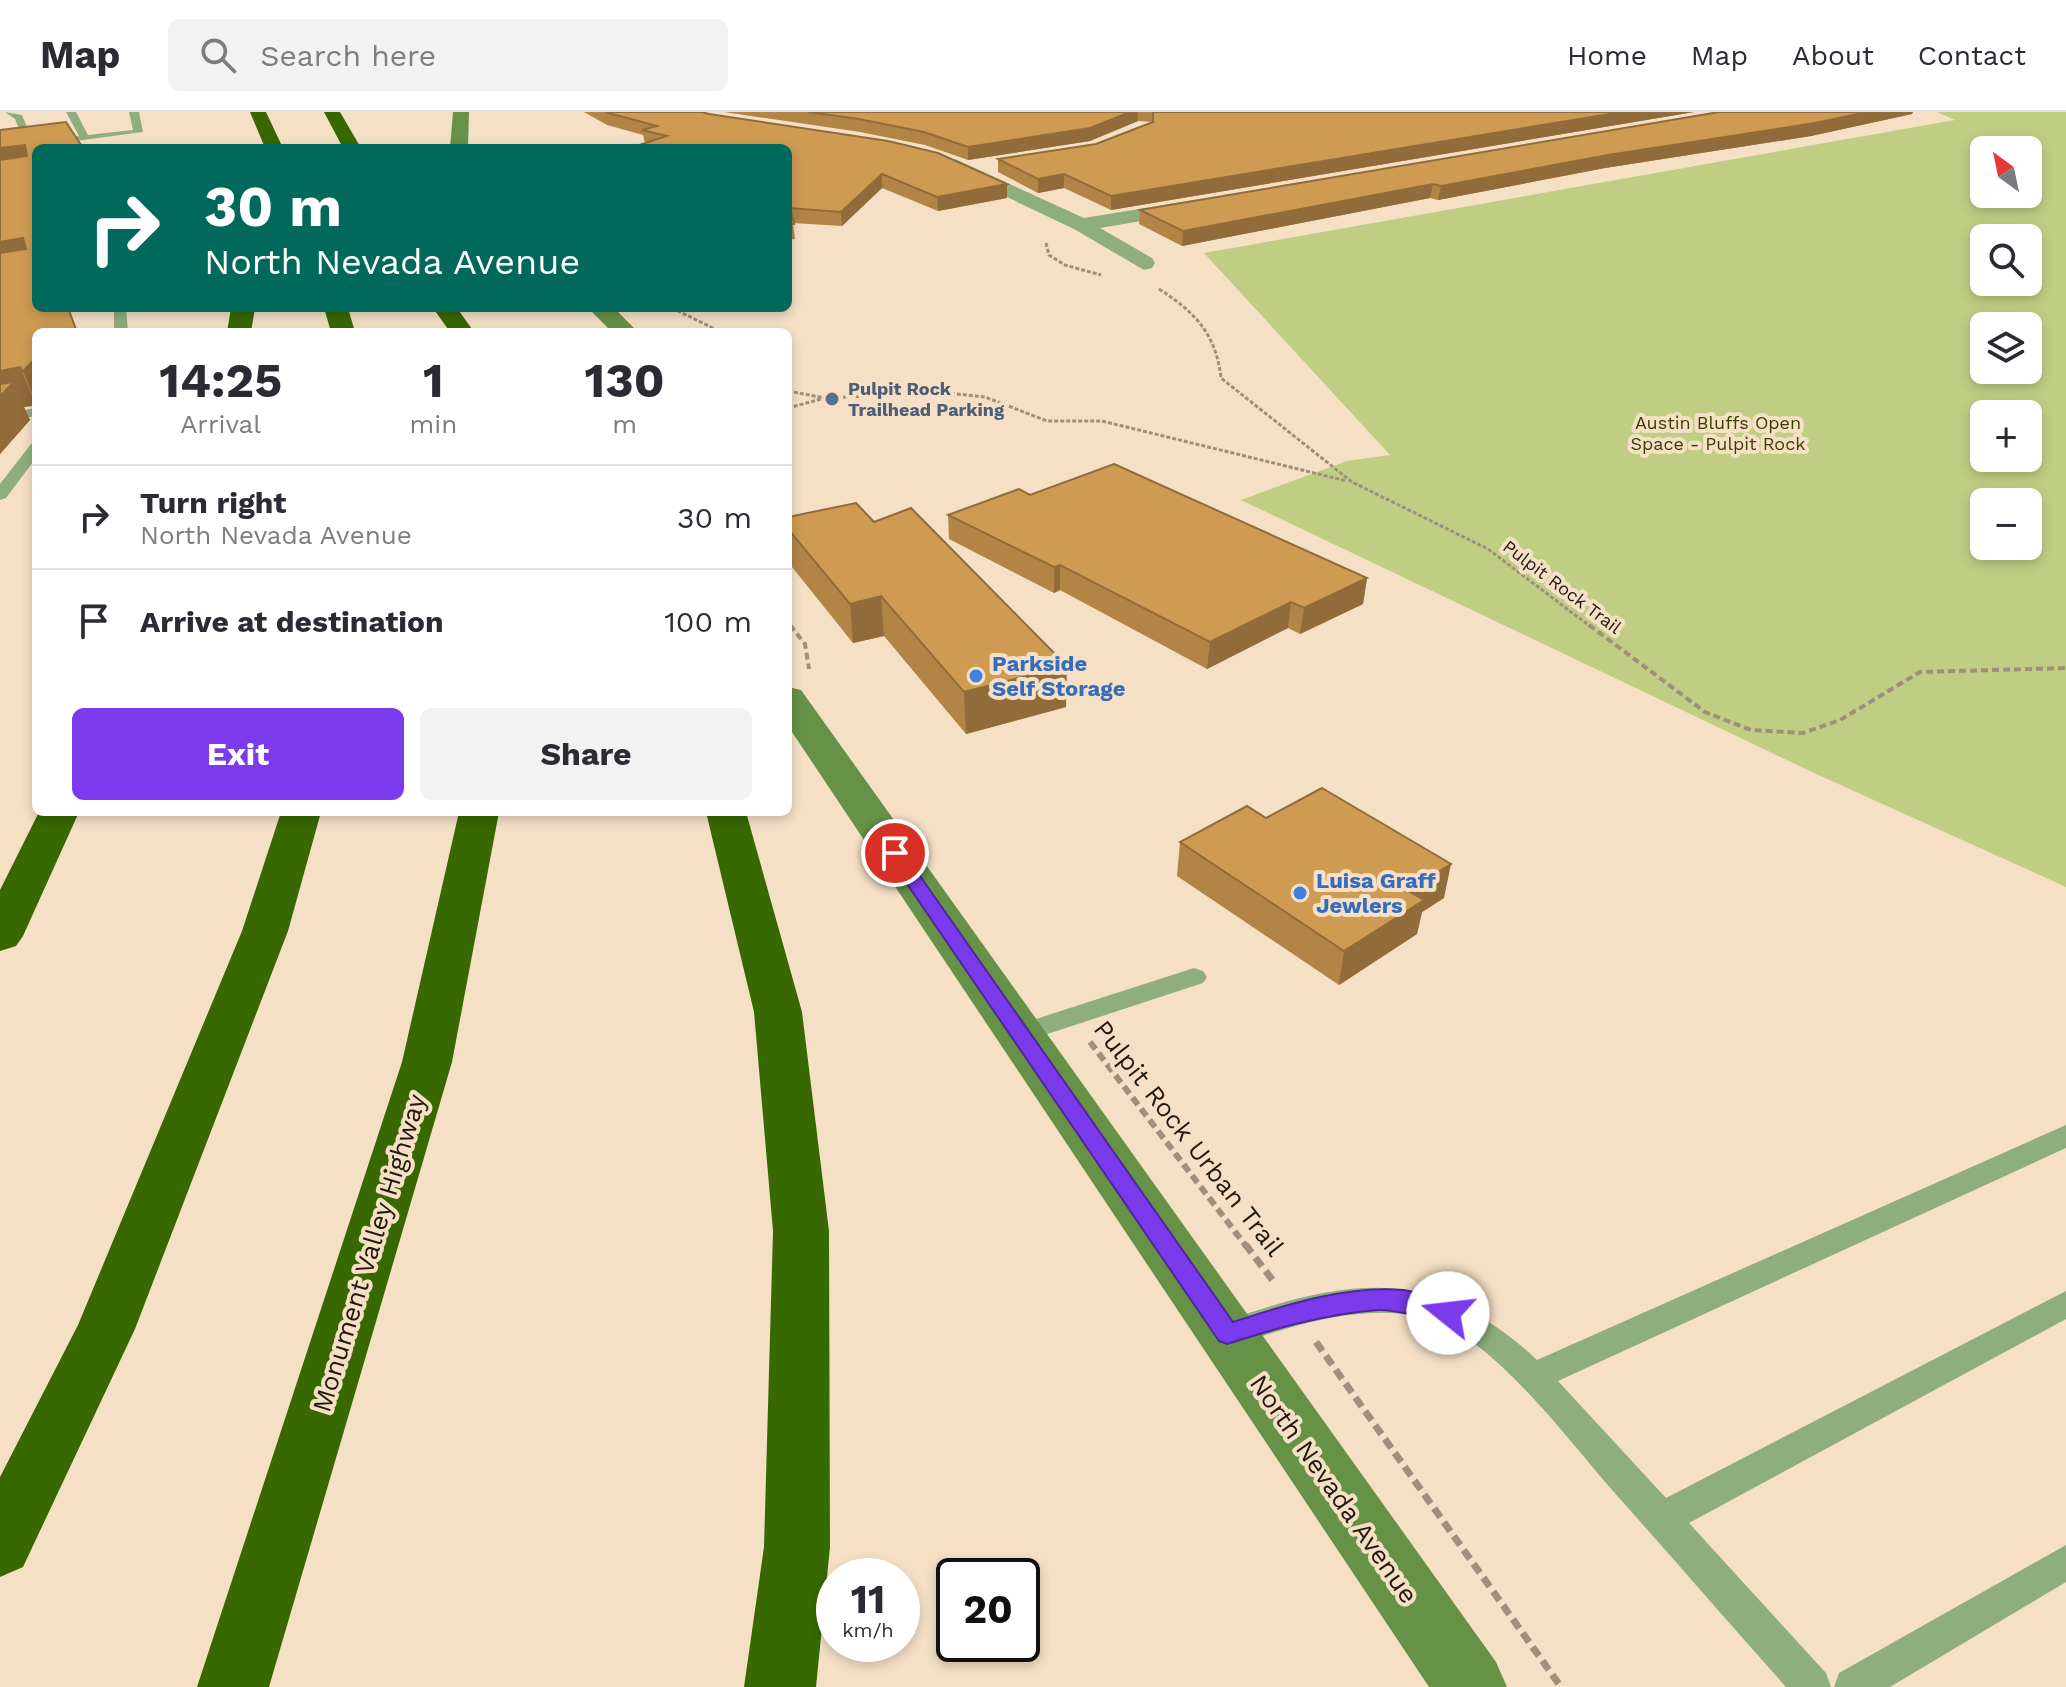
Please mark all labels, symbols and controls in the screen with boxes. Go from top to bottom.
search box [168,19,728,91]
text: Map [40,33,120,77]
icon: search [196,33,240,77]
text: Search here [260,38,436,73]
text: Home [1567,39,1647,72]
text: Map [1691,39,1748,72]
text: About [1792,39,1874,72]
text: Contact [1918,39,2026,72]
north arrow [1970,136,2042,208]
map controls [1970,136,2042,560]
text: 30 m [204,174,342,240]
icon: right [72,176,176,280]
button: search [1970,224,2042,296]
text: North Nevada Avenue [204,241,580,283]
button: layers [1970,312,2042,384]
text: 14:25 [159,352,282,409]
text: 1 [423,352,444,409]
text: 130 [585,352,665,409]
place label: Pulpit Rock Trailhead Parking [848,378,1005,420]
marker: Pulpit Rock Trailhead Parking [823,390,841,408]
button: + [1970,400,2042,472]
text: Arrival [180,409,261,439]
text: min [409,409,457,439]
text: m [612,409,637,439]
park label: Austin Bluffs Open Space - Pulpit Rock [1631,412,1805,454]
text: Turn right [140,485,286,520]
button: − [1970,488,2042,560]
icon: right [72,495,116,539]
text: 30 m [677,500,752,535]
text: North Nevada Avenue [140,520,412,550]
street label: Pulpit Rock Trail [1499,535,1626,638]
icon: arrive [72,599,116,643]
text: Arrive at destination [140,604,444,639]
text: 100 m [664,604,752,639]
place label: Parkside Self Storage [992,651,1125,701]
marker: Parkside Self Storage [967,667,985,685]
button: Exit [72,708,404,800]
button: Share [420,708,752,800]
pin [861,819,929,887]
icon: arrive [873,831,917,875]
place label: Luisa Graff Jewlers [1316,868,1436,918]
marker: Luisa Graff Jewlers [1291,884,1309,902]
street label: Pulpit Rock Urban Trail [1088,1014,1290,1262]
street label: Monument Valley Highway [306,1090,432,1416]
position arrow [1406,1271,1490,1355]
street label: North Nevada Avenue [1244,1369,1424,1609]
speed limit sign: 20 [936,1558,1040,1662]
text: 11 [851,1576,885,1623]
text: km/h [842,1618,894,1642]

